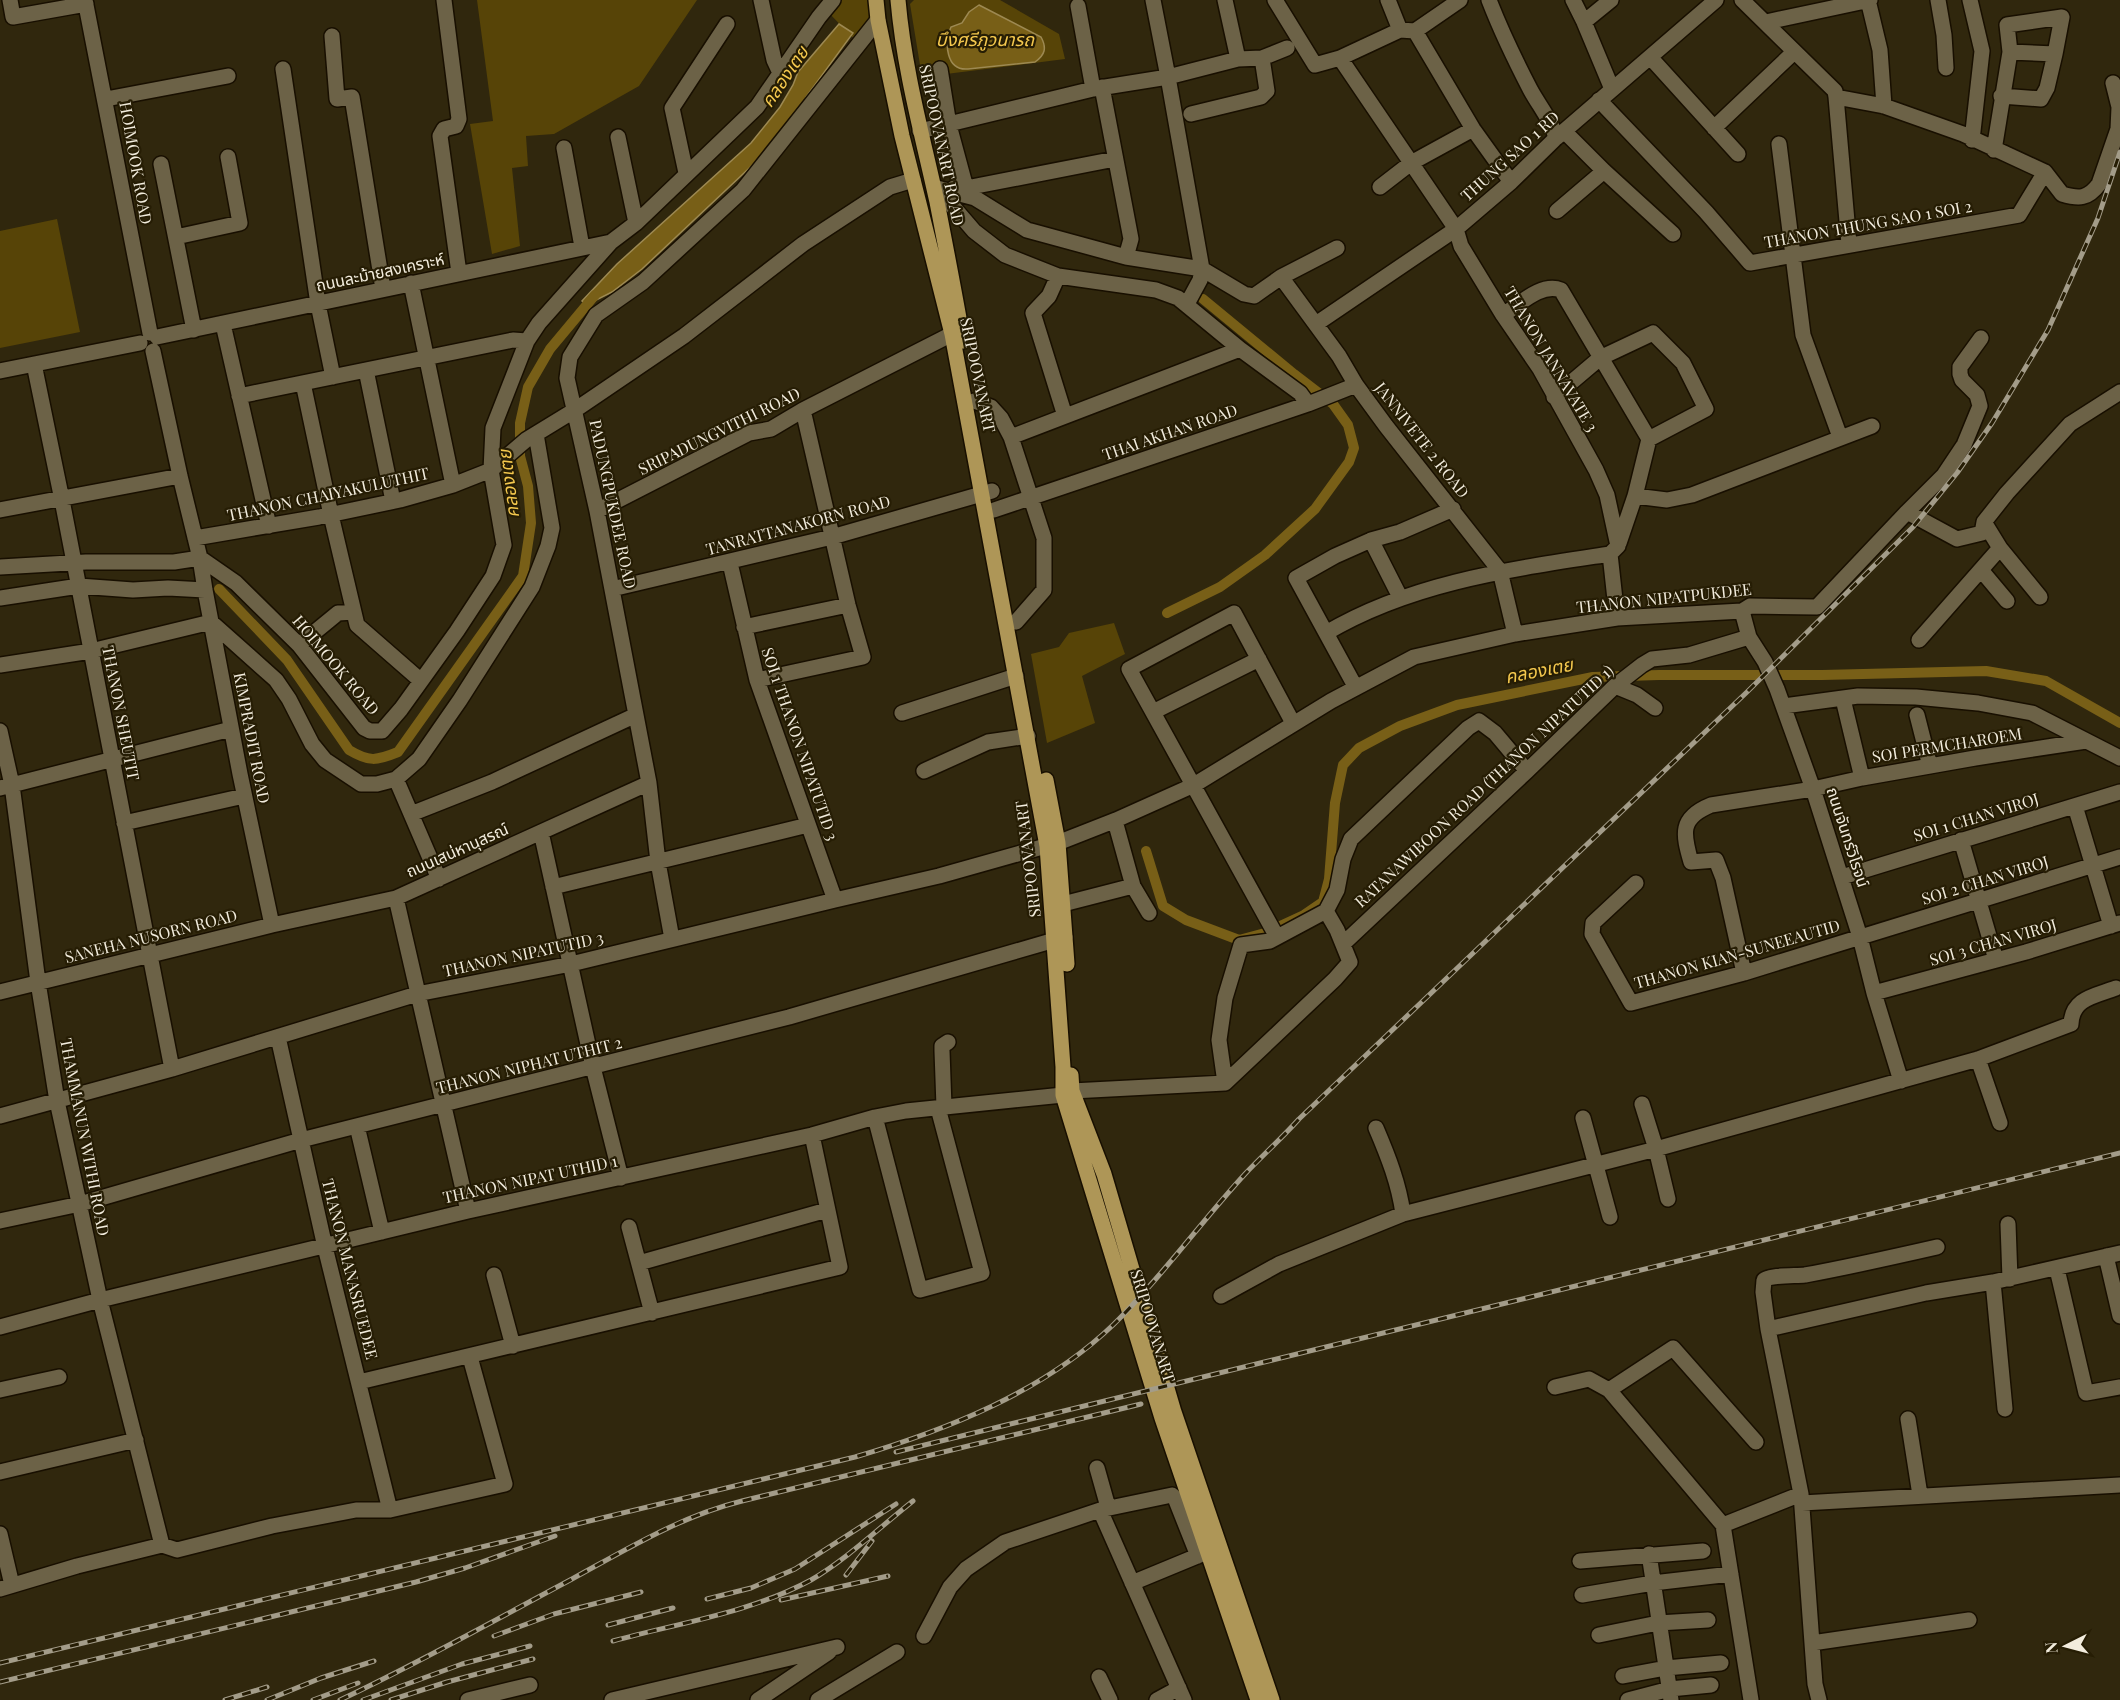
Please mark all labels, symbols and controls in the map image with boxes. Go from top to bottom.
water label: บึงศรีภูวนารถ [936,27,1035,51]
water label: คลองเตย [755,40,814,112]
street label: SRIPOOVANART ROAD [915,62,970,227]
street label: HOIMOOK ROAD [115,100,158,226]
street label: THUNG SAO 1 RD [1456,106,1563,205]
street label: THANON THUNG SAO 1 SOI 2 [1762,195,1973,252]
street label: ถนนละม้ายสงเคราะห์ [314,248,446,295]
street label: THANON JANNAVATE 3 [1500,282,1603,435]
street label: SRIPOOVANART [956,315,1001,434]
street label: JANNIVETE 2 ROAD [1370,377,1474,502]
street label: SRIPADUNGVITHI ROAD [634,382,803,479]
street label: THAI AKHAN ROAD [1100,399,1240,464]
street label: PADUNGPUKDEE ROAD [585,417,642,590]
water label: คลองเตย [492,447,524,520]
street label: THANON CHAIYAKULUTHIT [225,462,431,525]
street label: TANRATTANAKORN ROAD [703,490,892,559]
street label: THANON NIPATPUKDEE [1575,578,1753,617]
street label: HOIMOOK ROAD [288,610,384,719]
street label: THANON SHEUTIT [98,644,145,782]
street label: SOI 1 THANON NIPATUTID 3 [758,644,843,843]
water label: คลองเตย [1503,651,1576,688]
street label: RATANAWIBOON ROAD (THANON NIPATUTID 1) [1350,660,1618,912]
street label: KIMPRADIT ROAD [229,671,275,805]
street label: SOI PERMCHAROEM [1870,722,2024,767]
street label: ถนนจันทร์วิโรจน์ [1822,784,1875,889]
street label: SOI 1 CHAN VIROJ [1911,787,2041,846]
street label: SRIPOOVANART [1010,800,1045,919]
street label: ถนนเสน่หานุสรณ์ [402,818,511,881]
street label: SOI 2 CHAN VIROJ [1919,850,2051,909]
street label: SANEHA NUSORN ROAD [62,904,239,967]
street label: SOI 3 CHAN VIROJ [1927,913,2059,970]
street label: THANON KIAN-SUNEEAUTID [1632,914,1842,993]
street label: THANON NIPATUTID 3 [441,926,605,981]
street label: THANON NIPHAT UTHIT 2 [434,1031,624,1098]
street label: THAMMANUN WITHI ROAD [56,1036,115,1238]
street label: THANON NIPAT UTHID 1 [441,1150,619,1207]
street label: THANON MANASRUEDEE [318,1176,383,1361]
street label: SRIPOOVANART [1126,1267,1181,1385]
north arrow [2036,1616,2096,1676]
text: N [2039,1640,2062,1654]

